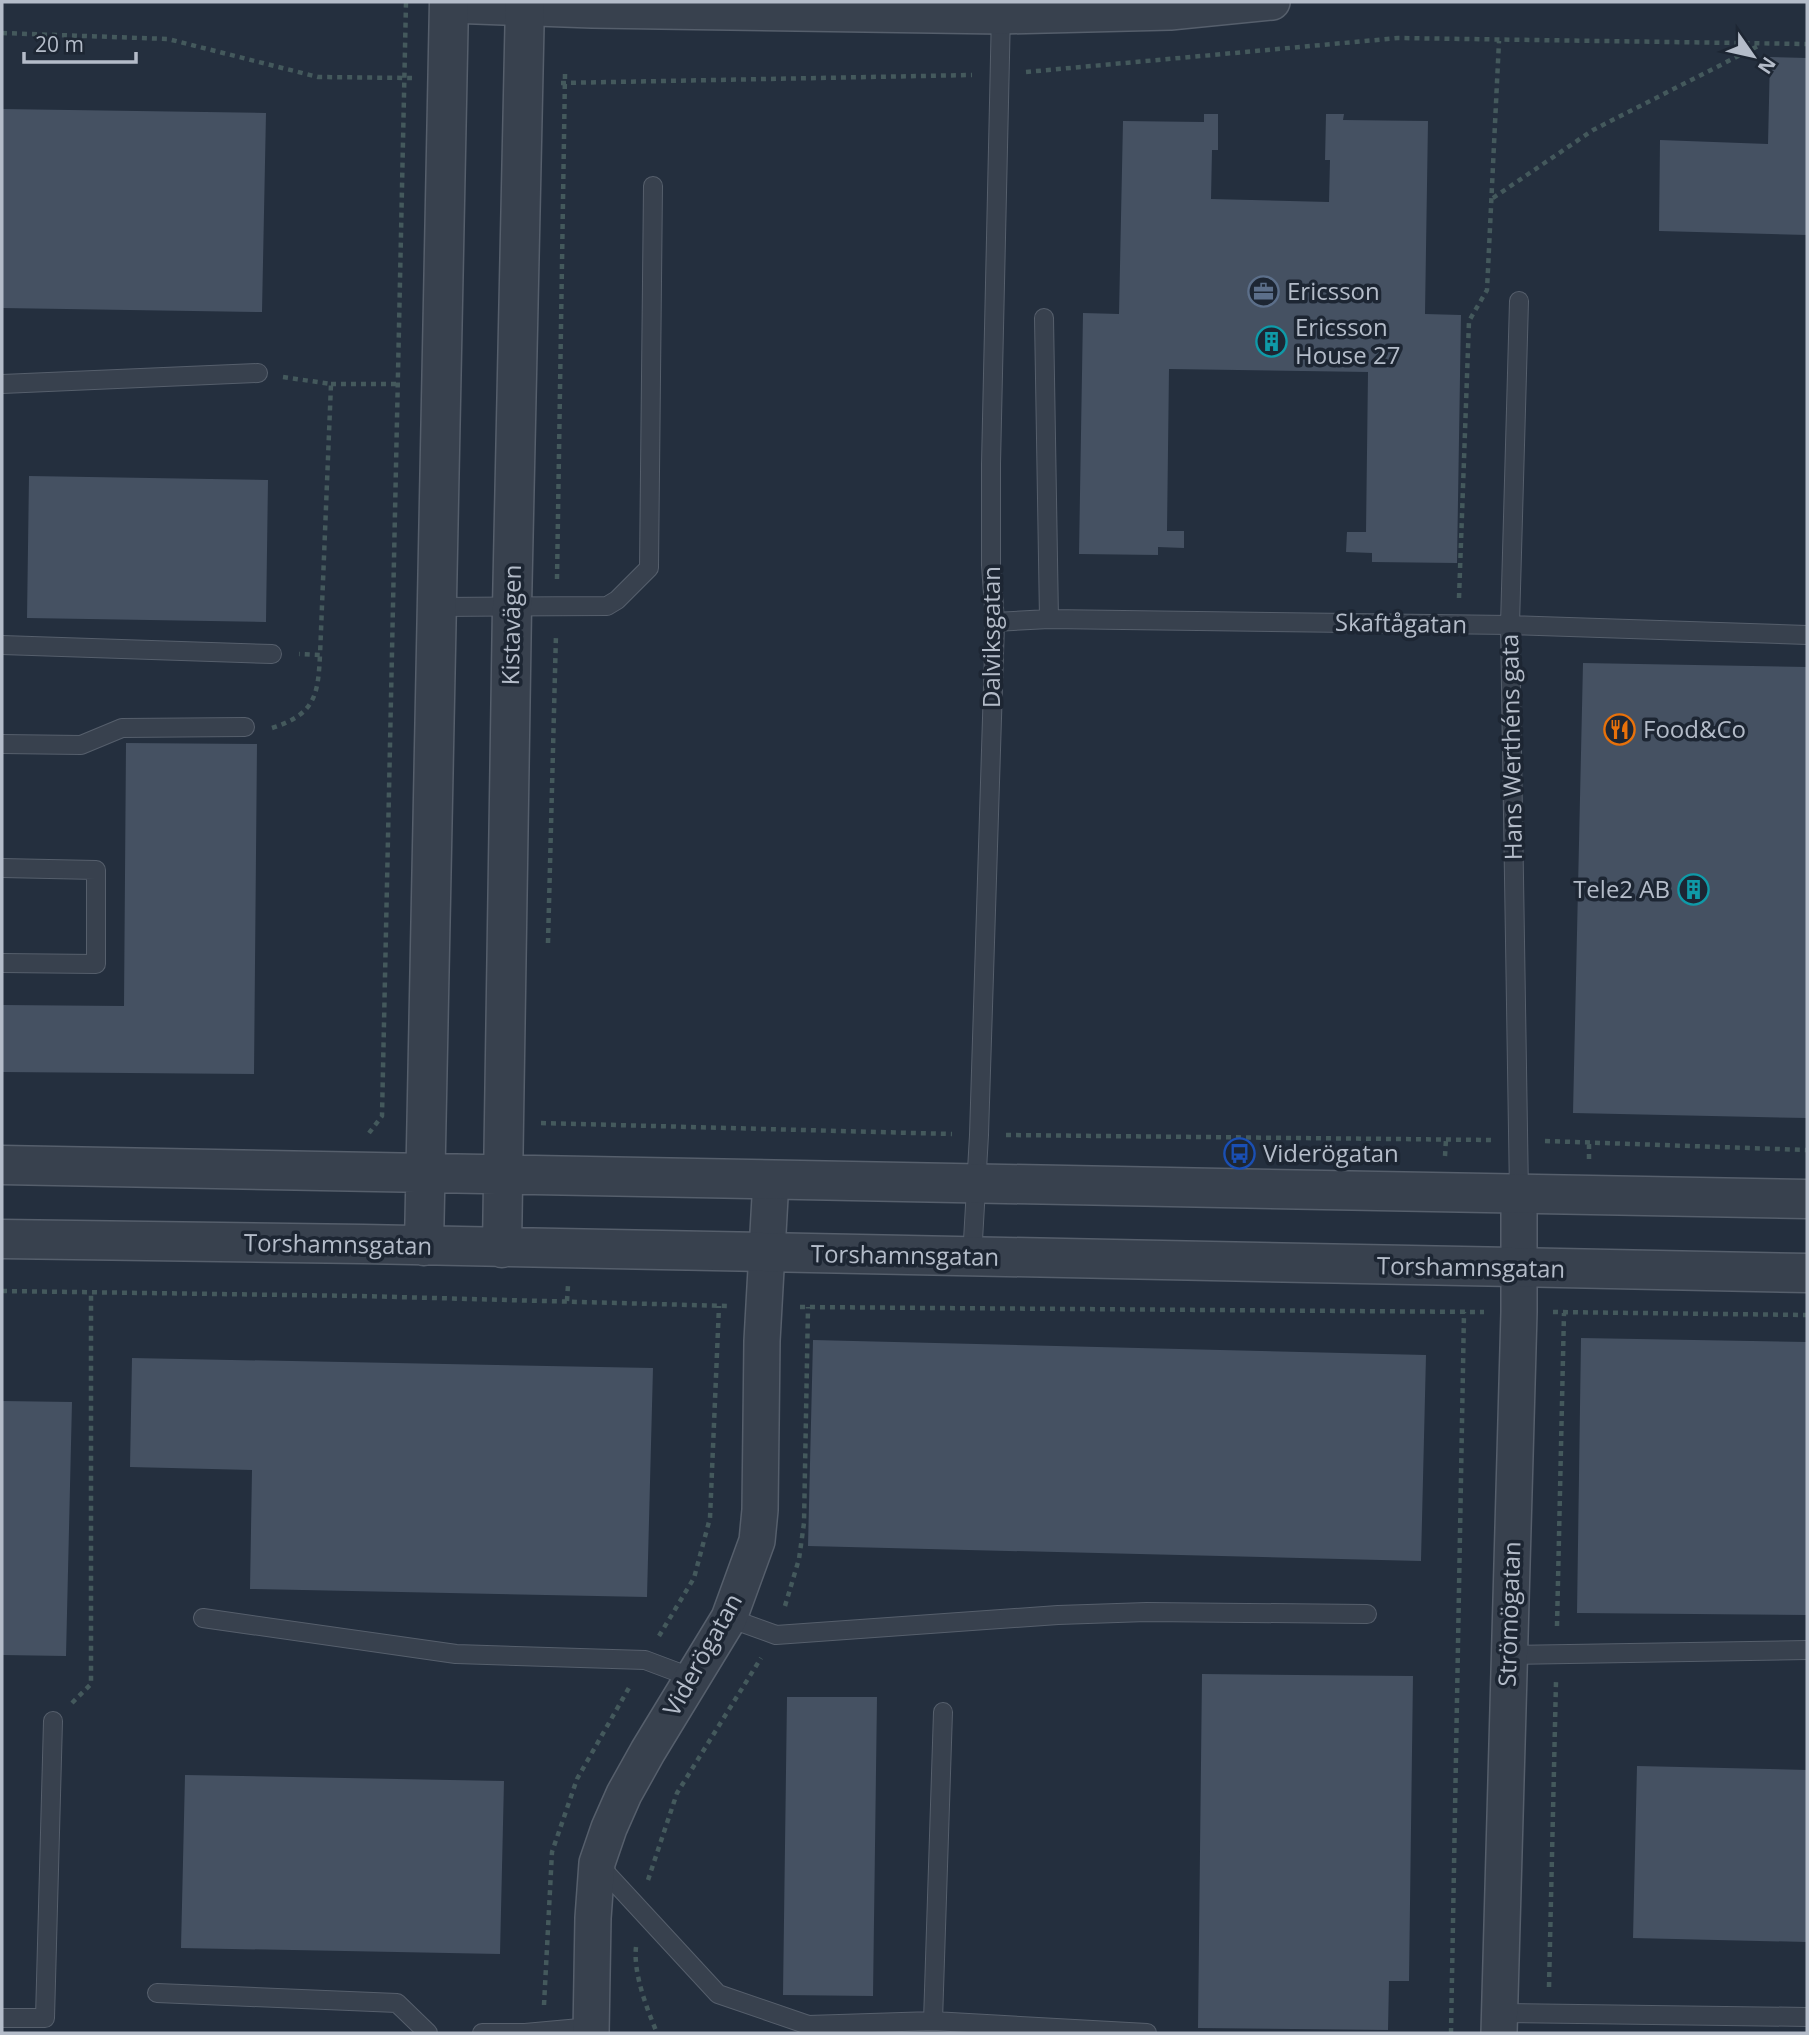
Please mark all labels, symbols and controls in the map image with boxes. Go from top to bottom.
scale bar [24,21,136,65]
north arrow [1718,21,1788,91]
text: 20 m [35,30,84,58]
text: N [1752,52,1782,79]
place label: Ericsson [1287,274,1380,307]
office icon: Ericsson [1247,275,1281,309]
place label: Ericsson House 27 [1295,310,1400,371]
building icon: Ericsson House 27 [1255,325,1289,359]
street label: Kistavägen [493,564,528,686]
street label: Dalviksgatan [974,566,1007,708]
street label: Skaftågatan [1335,605,1467,640]
street label: Hans Werthéns gata [1492,634,1529,860]
place label: Food&Co [1643,712,1746,745]
restaurant icon: Food&Co [1603,713,1637,747]
place label: Tele2 AB [1573,872,1670,905]
building icon: Tele2 AB [1676,873,1710,907]
place label: Viderögatan [1263,1136,1399,1169]
bus stop icon: Viderögatan [1223,1137,1257,1171]
street label: Torshamnsgatan [244,1225,432,1262]
street label: Torshamnsgatan [811,1236,999,1273]
street label: Torshamnsgatan [1377,1248,1565,1285]
street label: Strömögatan [1489,1541,1528,1687]
street label: Viderögatan [654,1587,749,1722]

